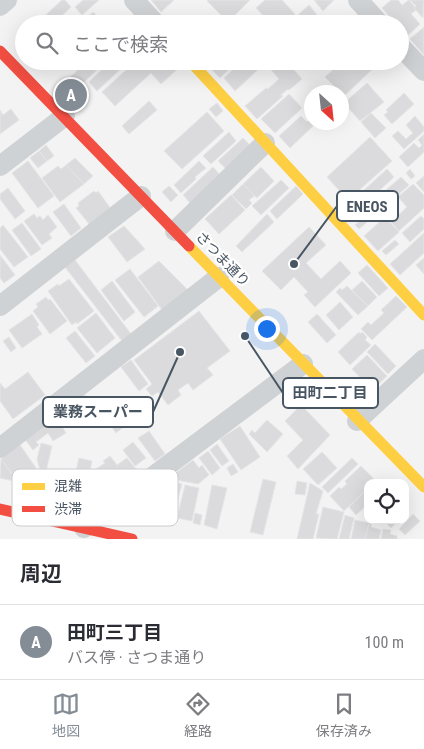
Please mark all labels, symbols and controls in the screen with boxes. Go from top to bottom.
search box [15,15,409,70]
icon: search [33,29,61,57]
text: ここで検索 [73,33,168,56]
pin: A [55,76,87,114]
north arrow [304,85,349,130]
callout: ENEOS [337,191,398,221]
text: ENEOS [346,198,388,216]
street label: さつま通り [193,228,253,290]
your location [254,316,280,342]
callout: 田町二丁目 [283,378,378,408]
text: 田町二丁目 [292,384,368,402]
callout: 業務スーパー [43,397,153,427]
text: 業務スーパー [53,403,143,421]
legend [12,469,178,526]
text: 混雑 [54,478,82,494]
map controls [364,479,409,524]
button: locate [364,479,409,524]
text: 渋滞 [54,501,82,517]
text: 周辺 [20,562,62,586]
text: 田町三丁目 [67,621,162,644]
text: A [31,633,41,652]
text: 100 m [365,633,404,652]
text: バス停 · さつま通り [67,648,206,667]
tab: 地図 [52,690,80,740]
tab: 経路 [184,690,212,740]
tab: 保存済み [316,690,372,740]

